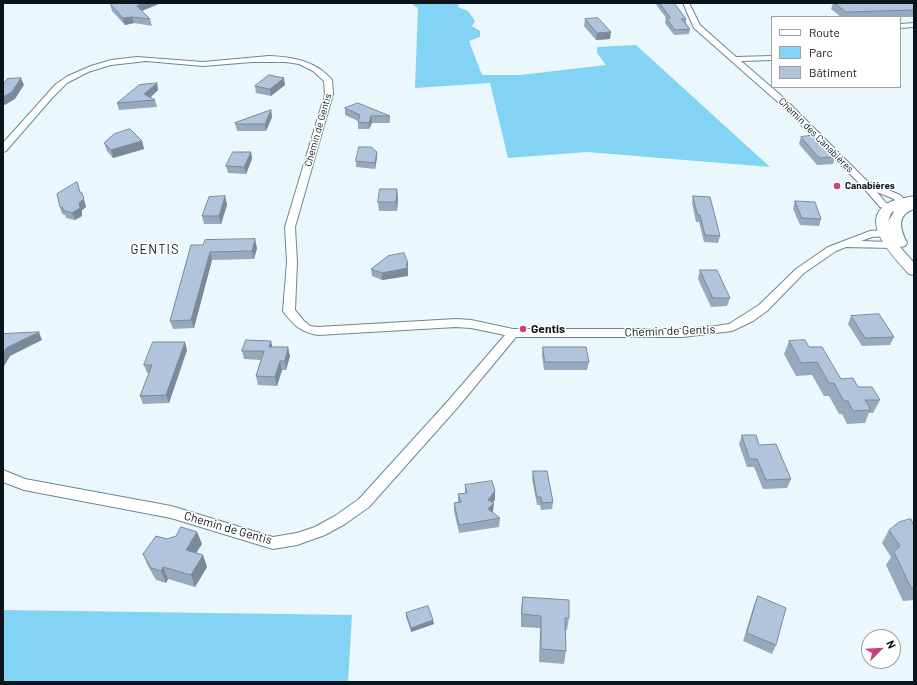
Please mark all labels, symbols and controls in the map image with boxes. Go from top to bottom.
legend [771,16,901,88]
text: Route [809,25,840,39]
text: Parc [809,45,833,59]
text: Bâtiment [809,65,857,79]
street label: Chemin de Gentis [302,92,334,168]
street label: Chemin des Canabières [776,95,856,175]
place label: Canabières [845,180,895,192]
marker: Canabières [832,181,842,191]
district label: GENTIS [131,242,179,258]
place label: Gentis [531,322,565,336]
street label: Chemin de Gentis [624,322,716,340]
marker: Gentis [518,324,528,334]
street label: Chemin de Gentis [182,509,274,547]
north arrow [861,629,901,669]
text: N [884,638,899,650]

